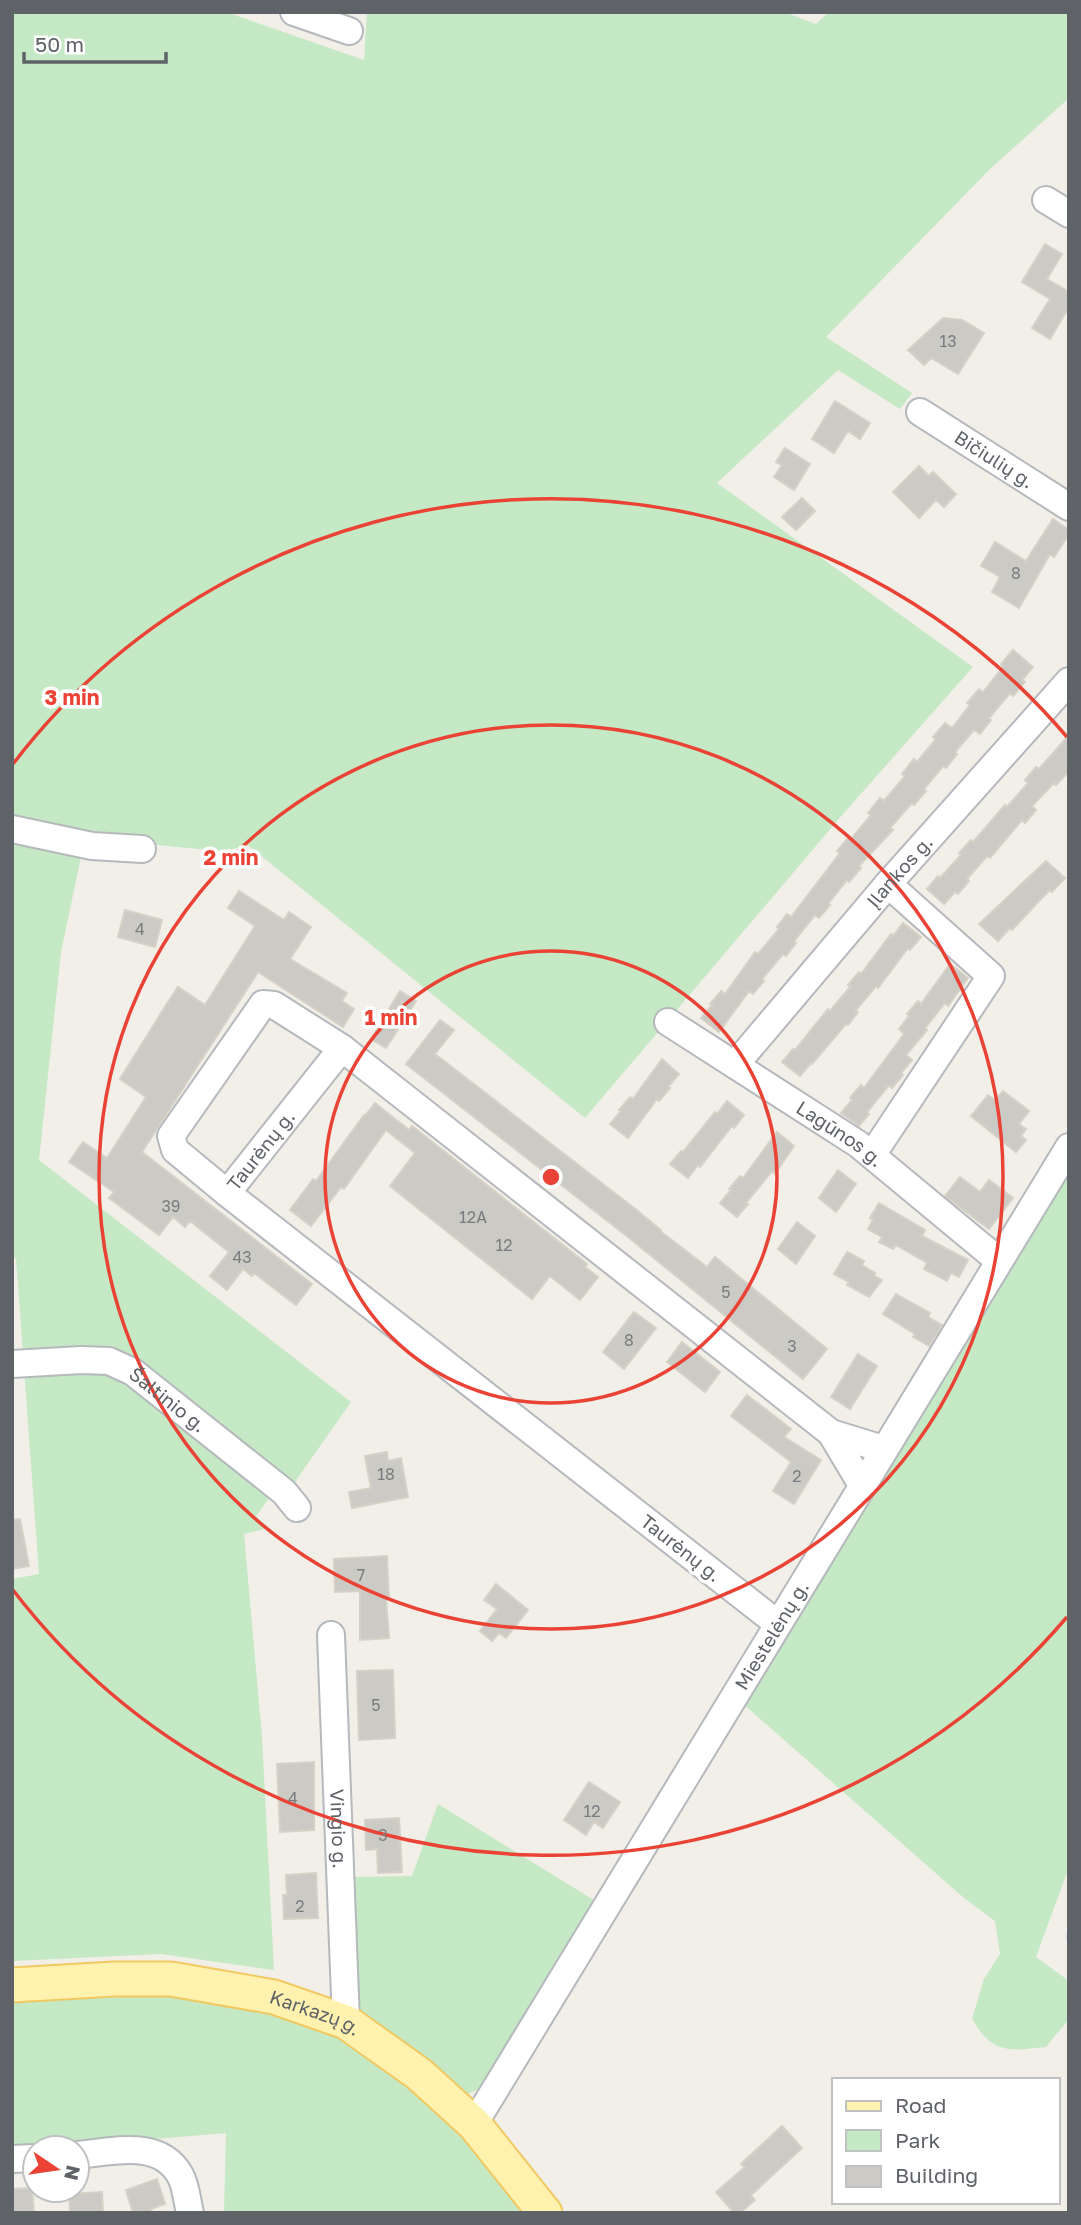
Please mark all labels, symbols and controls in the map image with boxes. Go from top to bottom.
scale bar [24,21,166,65]
text: 50 m [35,31,84,57]
house number: 13 [939,331,957,351]
street label: Bičiulių g. [951,425,1038,493]
house number: 8 [1011,563,1021,583]
text: 3 min [45,684,99,710]
street label: Įlankos g. [861,830,937,912]
text: 2 min [204,844,258,870]
house number: 4 [135,919,145,939]
text: 1 min [365,1004,417,1030]
street label: Lagūnos g. [792,1096,888,1171]
street label: Taurėnų g. [222,1105,299,1195]
centre of rings [539,1165,563,1189]
house number: 39 [161,1196,181,1216]
house number: 12A [459,1207,487,1227]
house number: 12 [495,1235,513,1255]
house number: 43 [232,1247,252,1267]
house number: 5 [721,1282,731,1302]
house number: 8 [624,1330,634,1350]
house number: 3 [787,1336,797,1356]
street label: Šaltinio g. [125,1362,211,1437]
house number: 18 [377,1464,395,1484]
house number: 2 [792,1466,802,1486]
street label: Taurėnų g. [636,1509,726,1586]
house number: 7 [357,1565,365,1585]
street label: Miestelėnų g. [729,1577,813,1694]
house number: 5 [371,1695,381,1715]
house number: 4 [288,1788,298,1808]
street label: Vingio g. [326,1788,352,1869]
house number: 12 [583,1801,601,1821]
house number: 3 [378,1825,388,1845]
house number: 2 [295,1896,305,1916]
street label: Karkazų g. [267,1984,366,2040]
legend [832,2078,1060,2204]
text: Road [895,2092,946,2118]
text: Park [895,2127,941,2153]
north arrow [21,2134,91,2204]
text: Building [895,2162,978,2188]
text: N [60,2163,86,2183]

